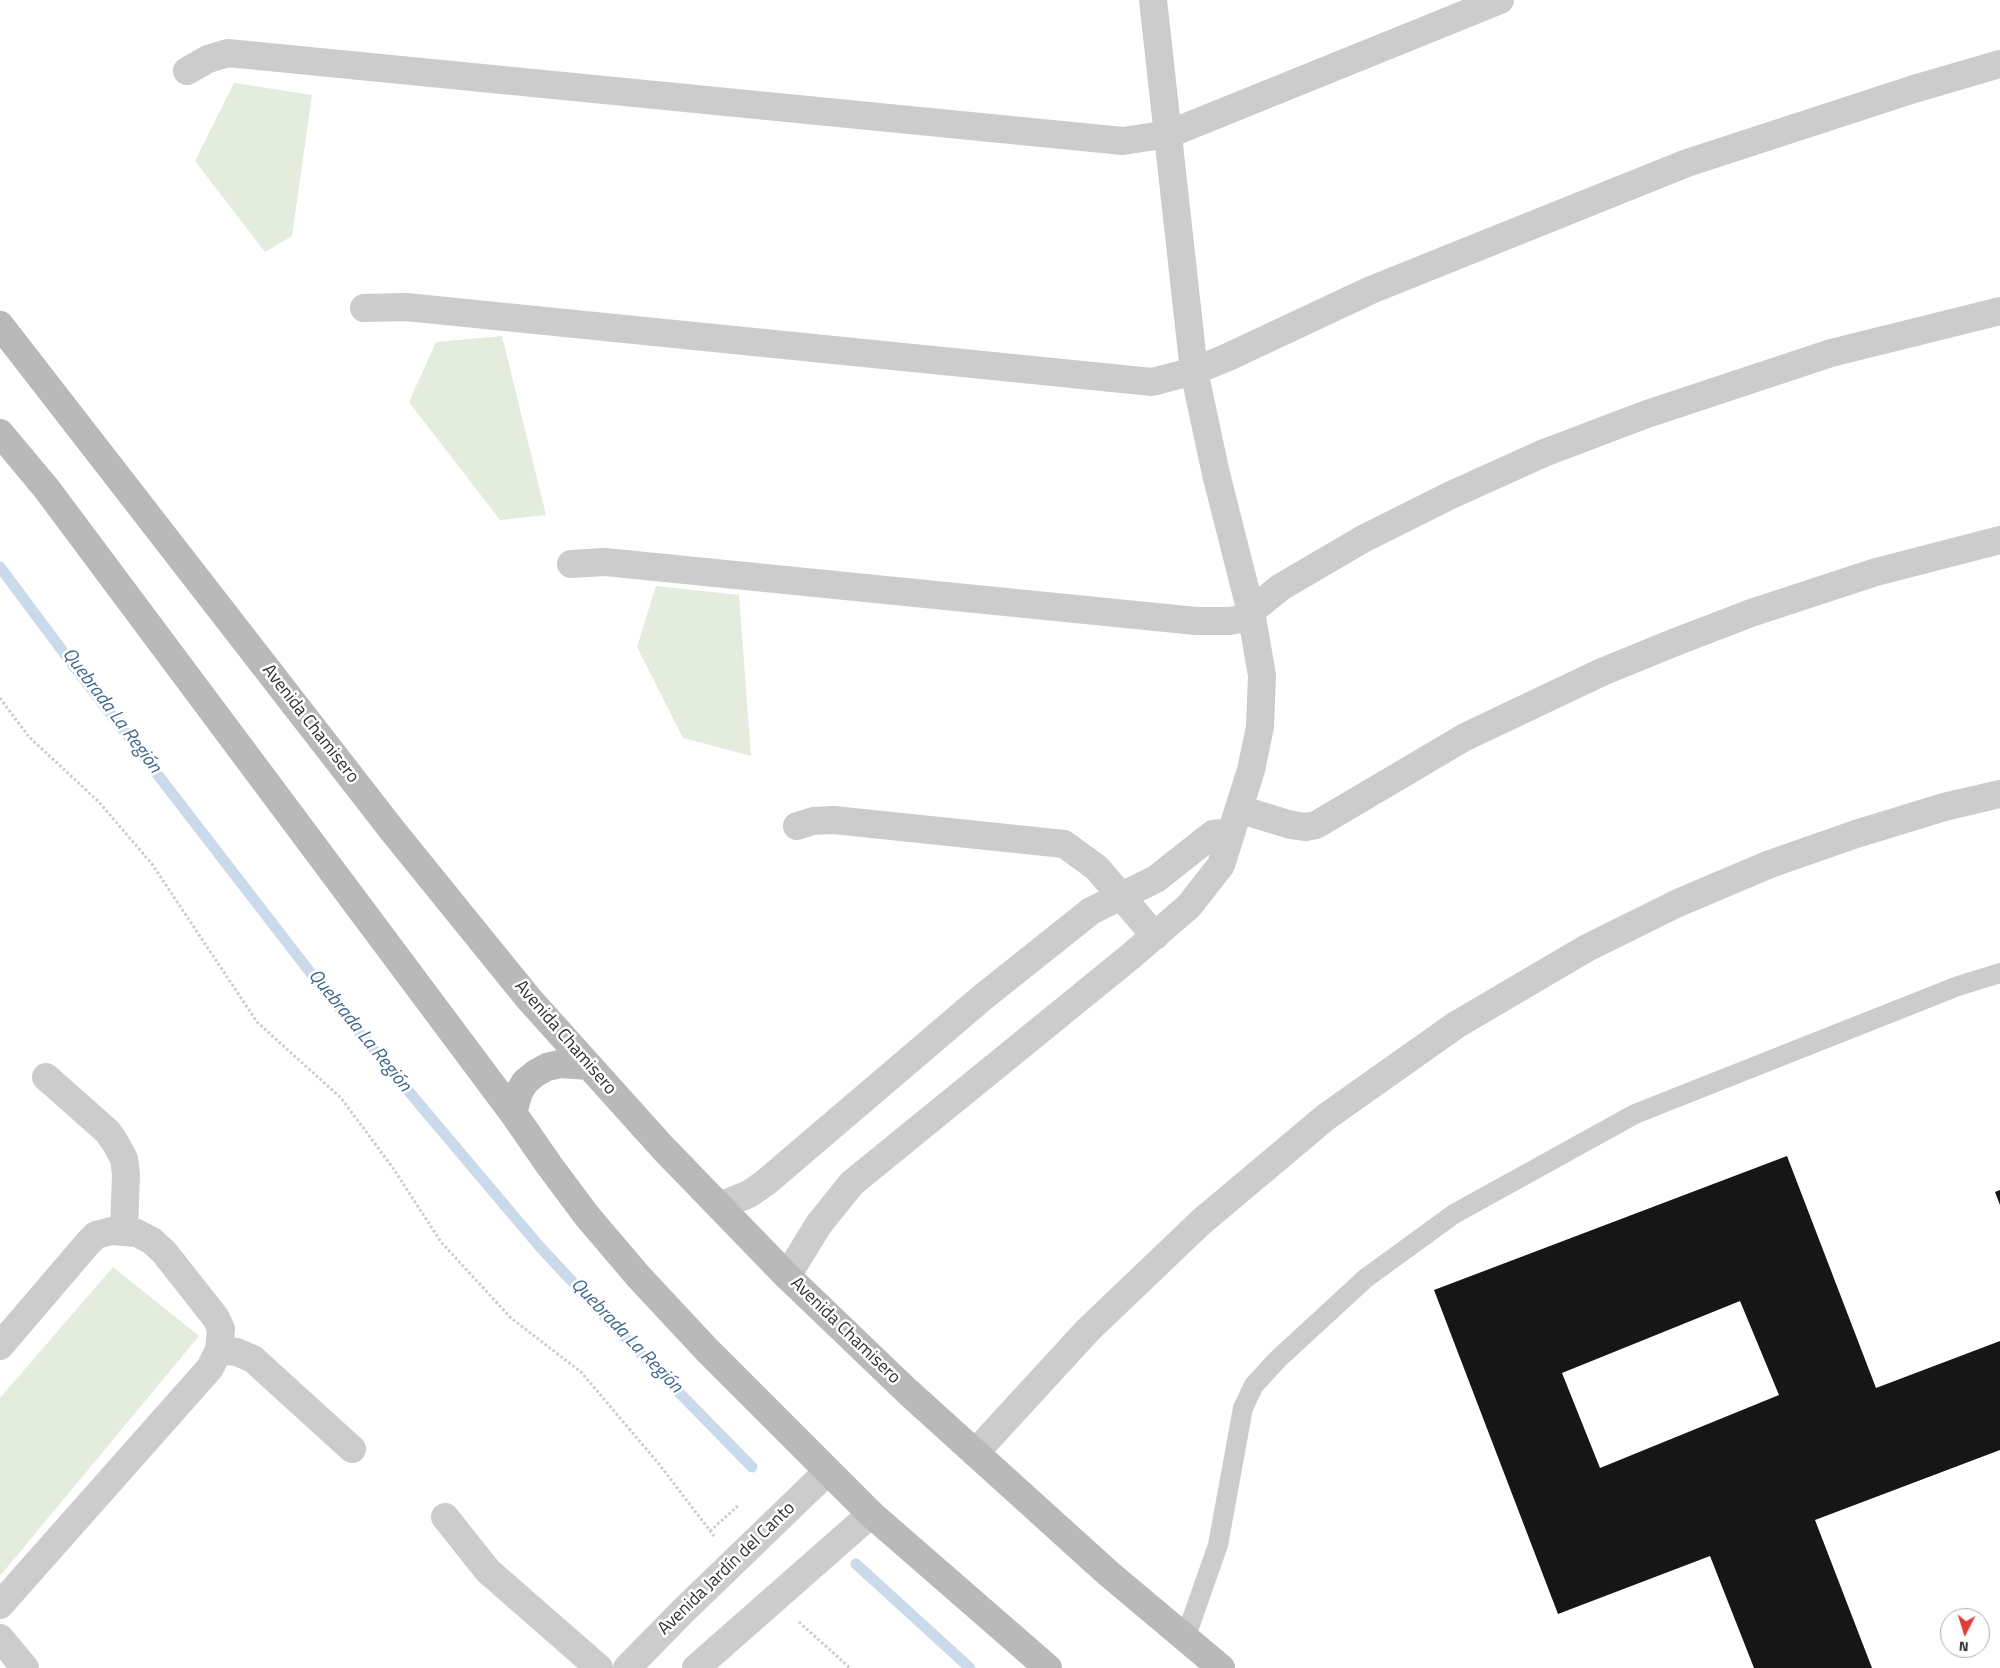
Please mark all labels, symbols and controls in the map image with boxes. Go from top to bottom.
water label: Quebrada La Región [56,644,166,778]
street label: Avenida Chamisero [257,660,363,788]
water label: Quebrada La Región [303,965,415,1097]
street label: Avenida Chamisero [509,976,621,1100]
street label: Avenida Chamisero [785,1273,905,1389]
water label: Quebrada La Región [565,1274,687,1398]
street label: Avenida Jardín del Canto [654,1498,800,1640]
north arrow [1940,1608,1990,1658]
text: N [1958,1637,1969,1658]

